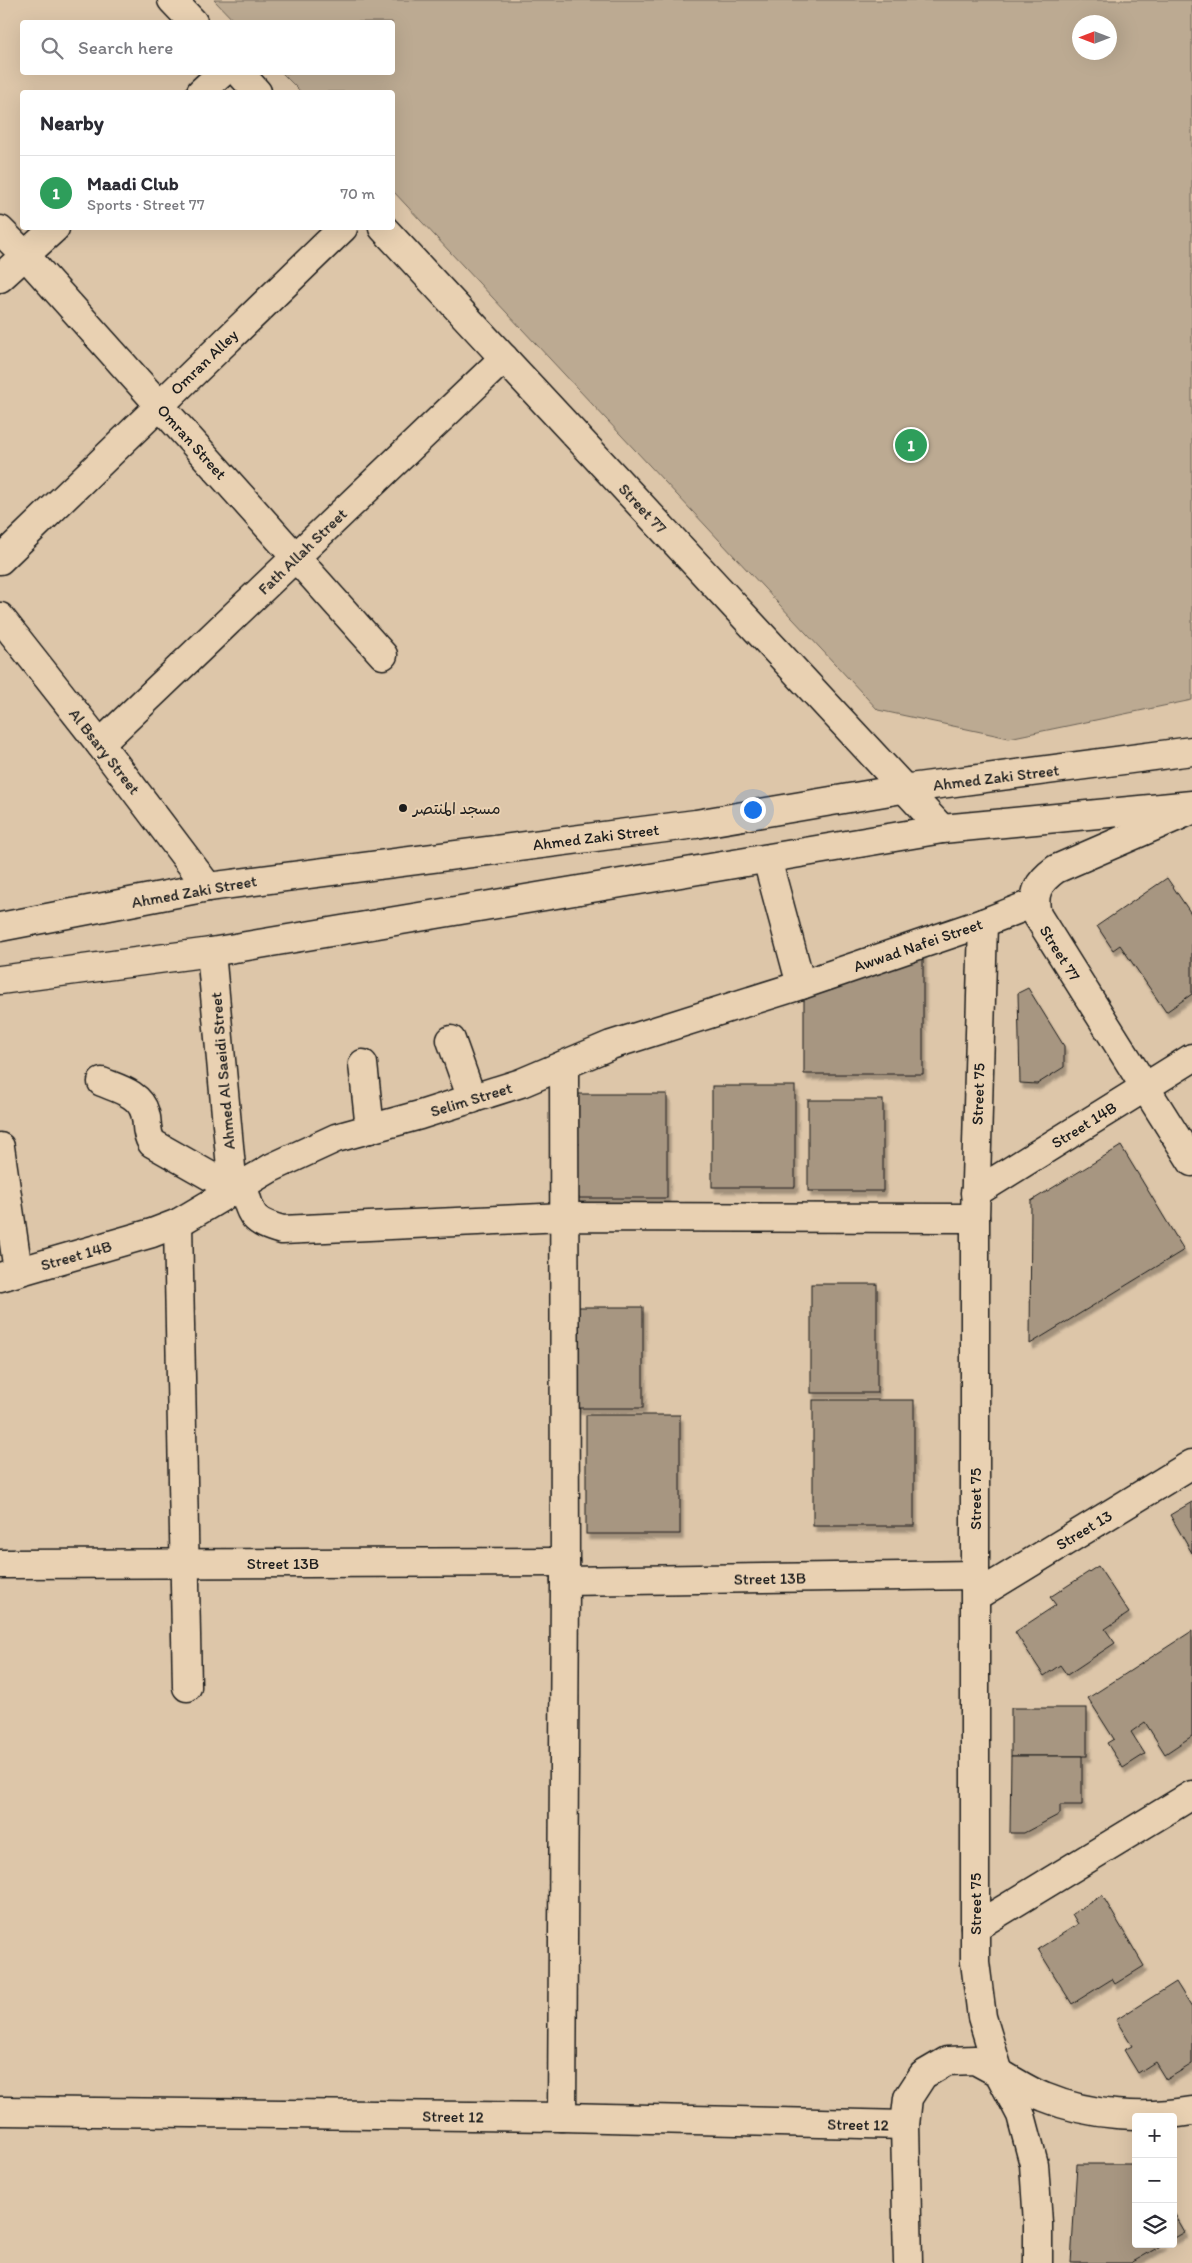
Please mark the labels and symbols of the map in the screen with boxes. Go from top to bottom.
north arrow [1072,15,1117,60]
street label: Omran Alley [166,325,242,399]
street label: Omran Street [153,401,231,483]
pin: 1 [895,426,927,464]
street label: Street 77 [615,479,671,537]
street label: Fath Allah Street [254,504,350,598]
street label: Al Bsary Street [65,704,145,798]
street label: Ahmed Zaki Street [932,760,1060,794]
your location [740,797,766,823]
place label: مسجد المنتصر [411,799,501,818]
marker: مسجد المنتصر [397,802,409,814]
street label: Ahmed Zaki Street [532,820,660,854]
street label: Ahmed Zaki Street [130,871,258,911]
street label: Awwad Nafei Street [851,914,985,976]
street label: Street 77 [1036,922,1084,984]
street label: Ahmed Al Saeidi Street [206,991,238,1150]
street label: Street 75 [967,1063,989,1125]
street label: Selim Street [428,1078,514,1120]
street label: Street 14B [1048,1098,1120,1152]
street label: Street 14B [38,1236,114,1274]
street label: Street 75 [966,1468,985,1530]
street label: Street 13 [1053,1506,1116,1554]
street label: Street 13B [247,1554,319,1573]
street label: Street 13B [734,1568,806,1588]
street label: Street 75 [966,1873,985,1935]
street label: Street 12 [422,2106,485,2126]
street label: Street 12 [827,2114,890,2134]

